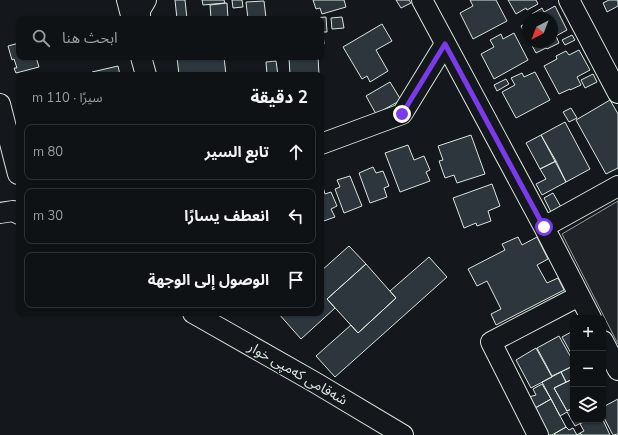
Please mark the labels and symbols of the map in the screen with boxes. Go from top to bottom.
north arrow [522,12,558,48]
route end [393,105,411,123]
route start [535,218,553,236]
street label: شەقامی کەمپی خوار [244,337,351,410]

